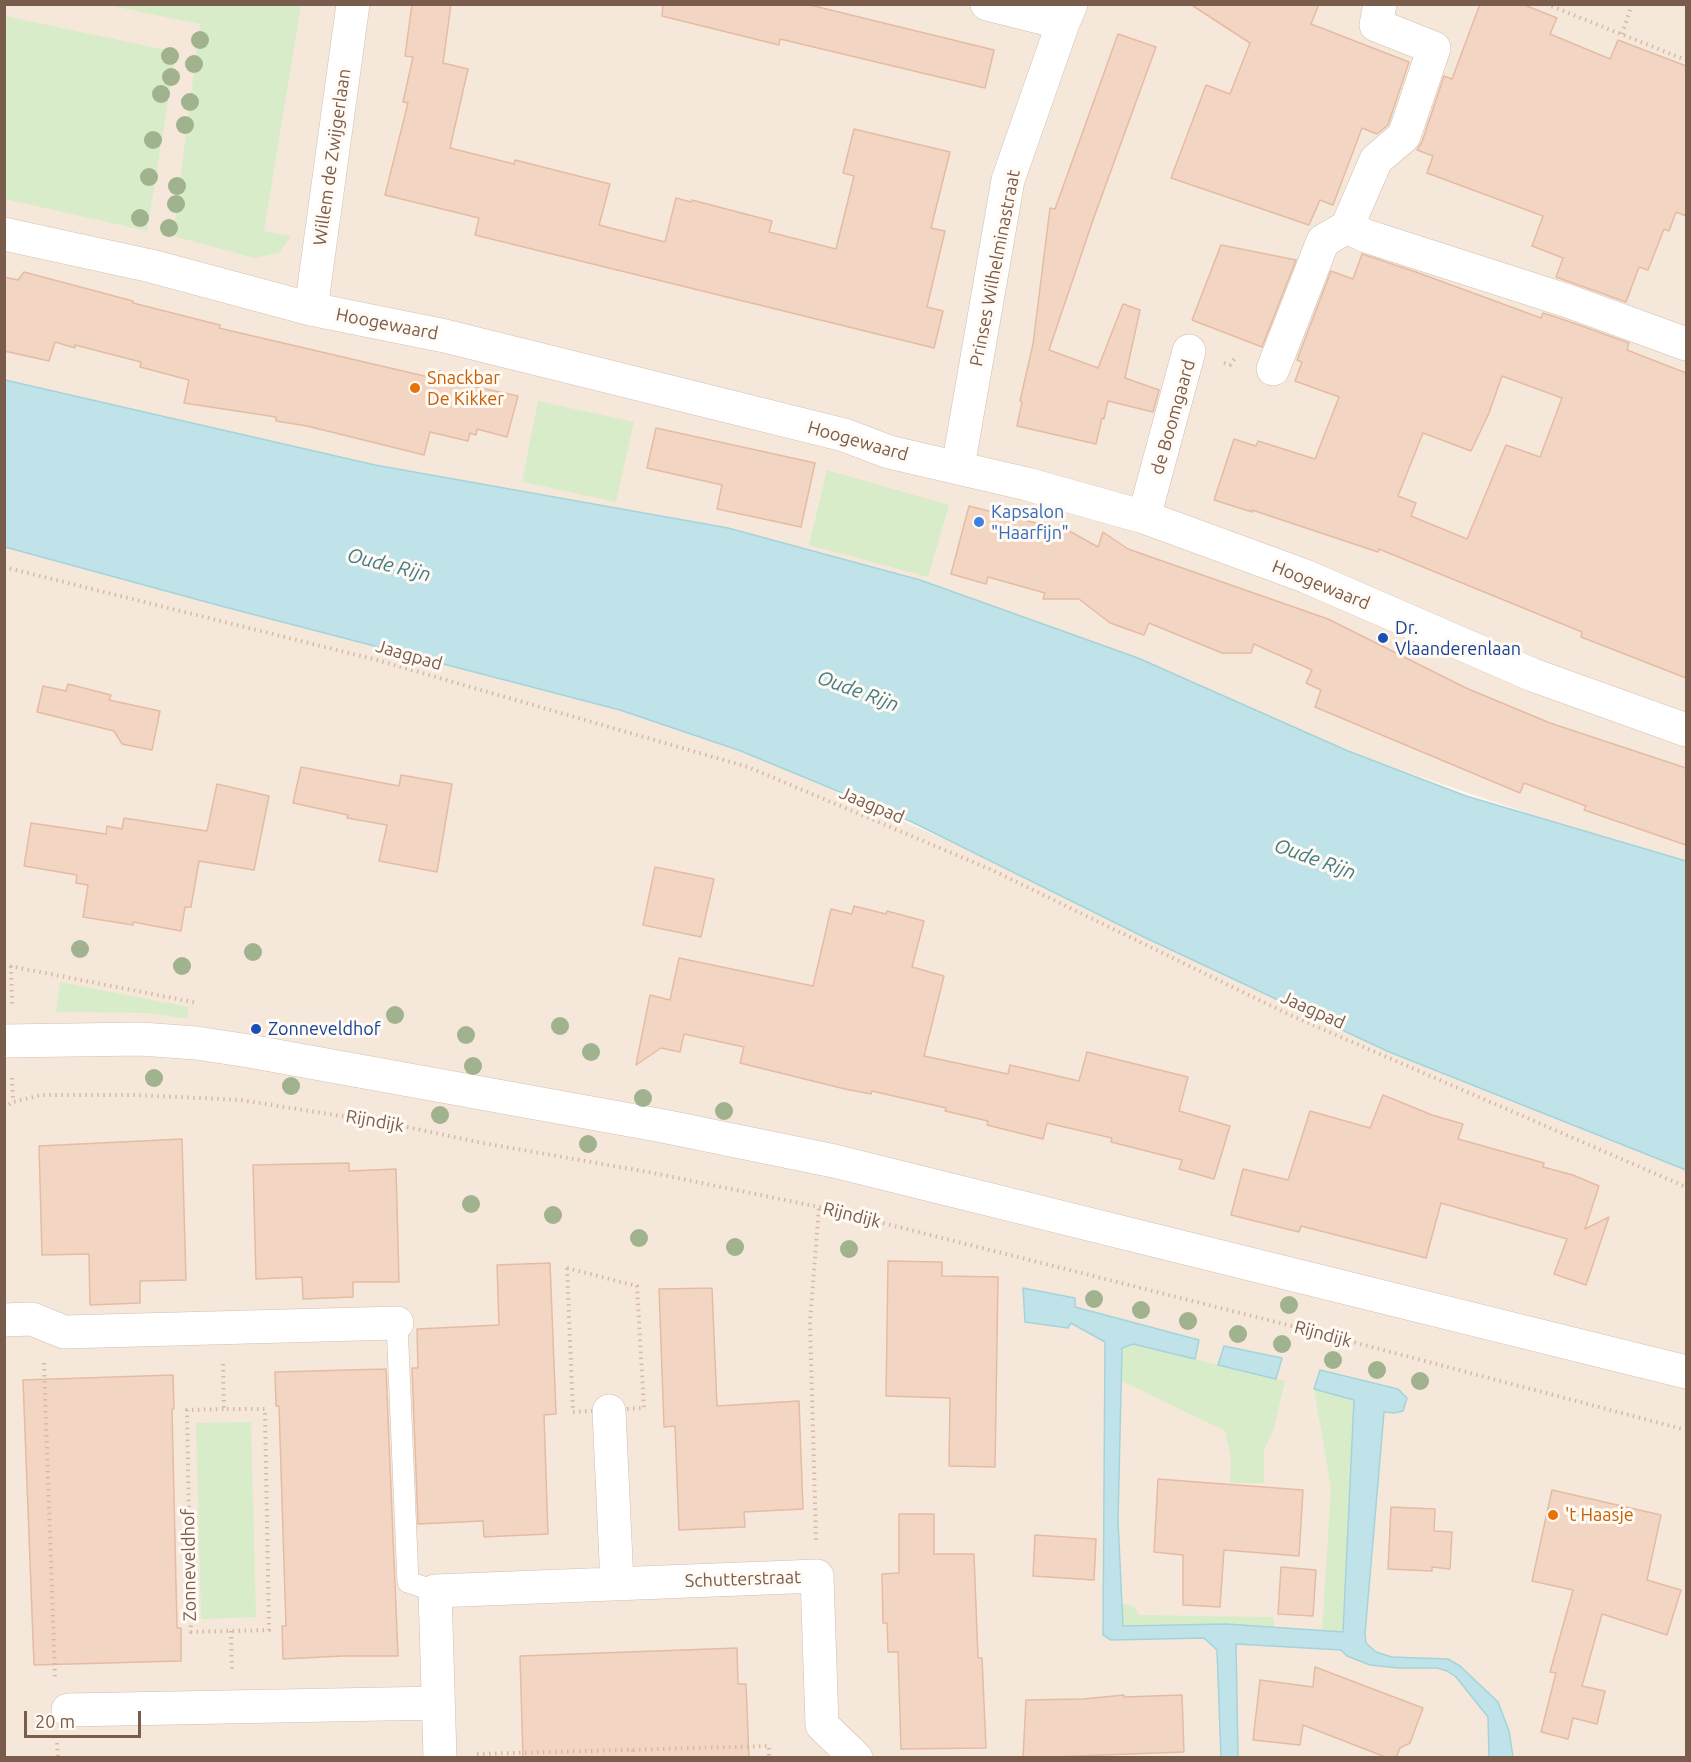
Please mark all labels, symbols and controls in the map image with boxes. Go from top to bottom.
street label: Willem de Zwijgerlaan [309,67,355,247]
street label: Prinses Wilhelminastraat [965,168,1025,368]
street label: Hoogewaard [334,304,440,344]
street label: de Boomgaard [1146,357,1200,477]
place label: Snackbar De Kikker [427,367,504,410]
marker: Snackbar De Kikker [408,381,422,395]
street label: Hoogewaard [805,416,911,466]
place label: Kapsalon "Haarfijn" [991,501,1069,544]
marker: Kapsalon "Haarfijn" [972,515,986,529]
water label: Oude Rijn [345,543,433,587]
street label: Hoogewaard [1269,556,1373,614]
place label: Dr. Vlaanderenlaan [1395,617,1521,660]
marker: Dr. Vlaanderenlaan [1376,631,1390,645]
street label: Jaagpad [373,635,445,675]
water label: Oude Rijn [814,665,902,717]
street label: Jaagpad [836,782,908,828]
water label: Oude Rijn [1271,833,1359,885]
street label: Jaagpad [1278,986,1348,1034]
place label: Zonneveldhof [268,1018,381,1040]
marker: Zonneveldhof [249,1022,263,1036]
street label: Rijndijk [344,1105,406,1137]
street label: Rijndijk [821,1197,883,1233]
street label: Rijndijk [1292,1316,1354,1352]
place label: 't Haasje [1565,1504,1634,1526]
street label: Zonneveldhof [177,1508,201,1622]
marker: 't Haasje [1546,1508,1560,1522]
street label: Schutterstraat [684,1566,802,1592]
scale bar [27,1699,144,1737]
text: 20 m [35,1711,75,1731]

